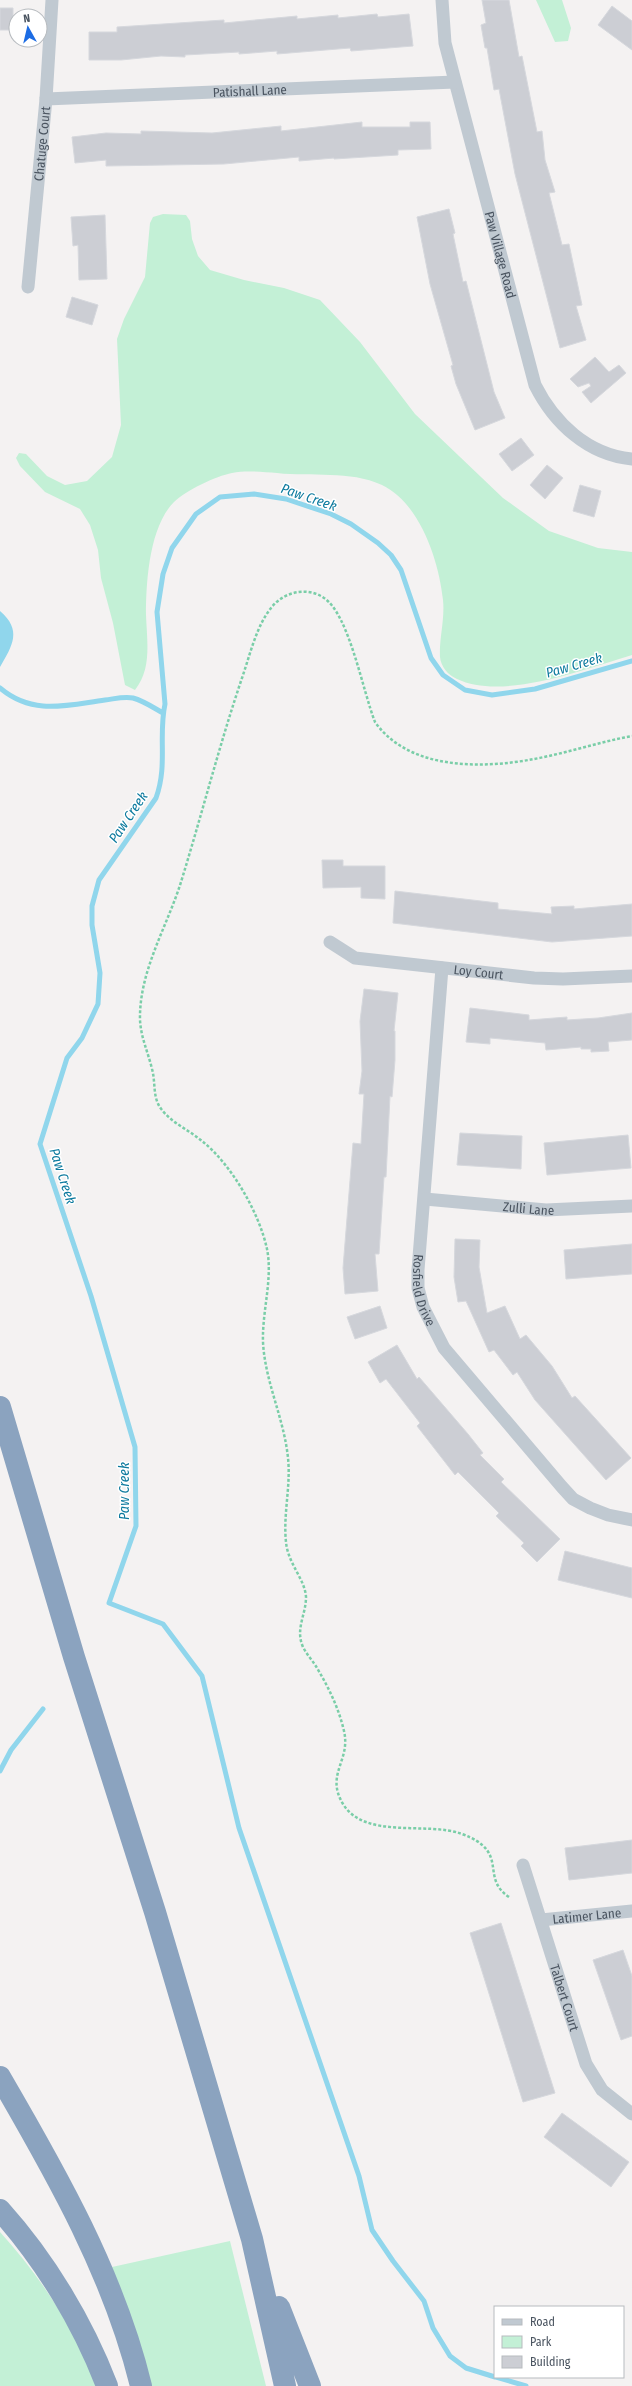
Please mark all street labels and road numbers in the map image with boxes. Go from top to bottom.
street label: Patishall Lane [213,82,287,100]
street label: Chatuge Court [31,105,53,182]
street label: Paw Village Road [482,210,519,300]
street label: Loy Court [453,962,505,983]
street label: Zulli Lane [502,1199,554,1218]
street label: Rosfield Drive [410,1254,438,1329]
street label: Latimer Lane [552,1905,622,1927]
street label: Talbert Court [547,1962,582,2034]

